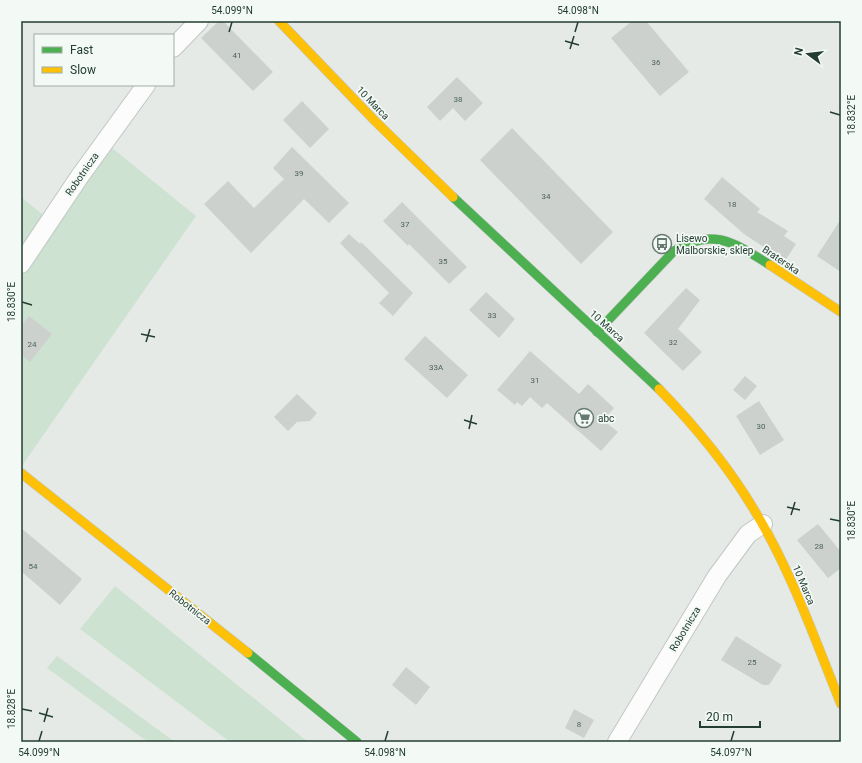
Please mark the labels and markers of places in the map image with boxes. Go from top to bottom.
bus stop icon: Lisewo Malborskie, sklep [651,233,673,255]
place label: Lisewo Malborskie, sklep [676,233,754,256]
supermarket icon: abc [573,407,595,429]
place label: abc [598,413,614,424]

